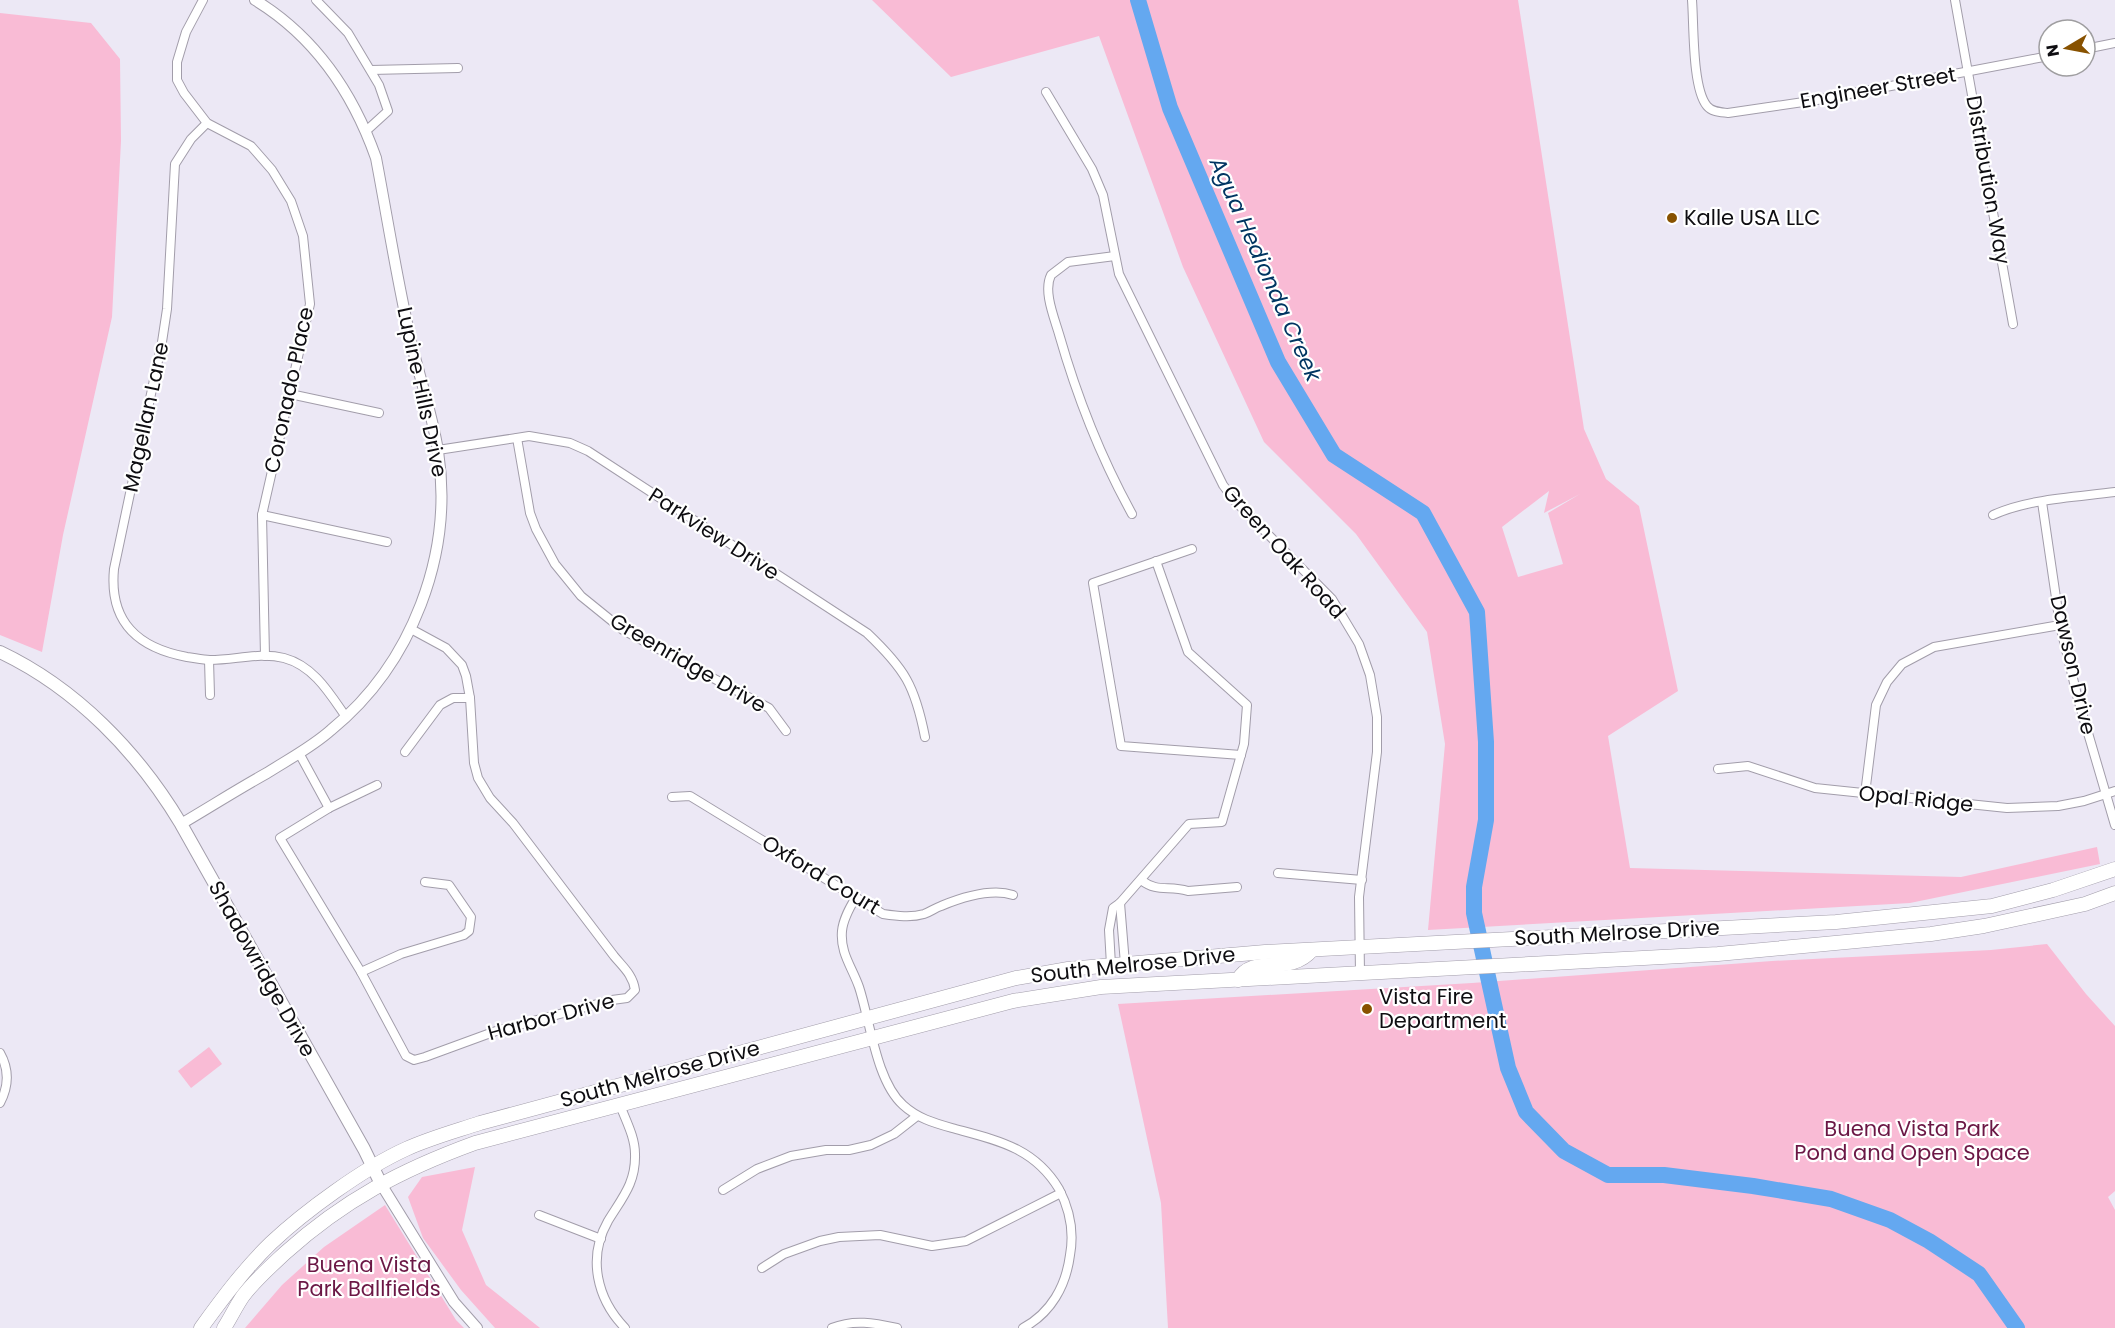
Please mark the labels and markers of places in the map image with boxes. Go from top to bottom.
place label: Kalle USA LLC [1684,203,1820,232]
marker: Kalle USA LLC [1665,211,1679,225]
place label: Vista Fire Department [1379,982,1506,1035]
marker: Vista Fire Department [1360,1002,1374,1016]

